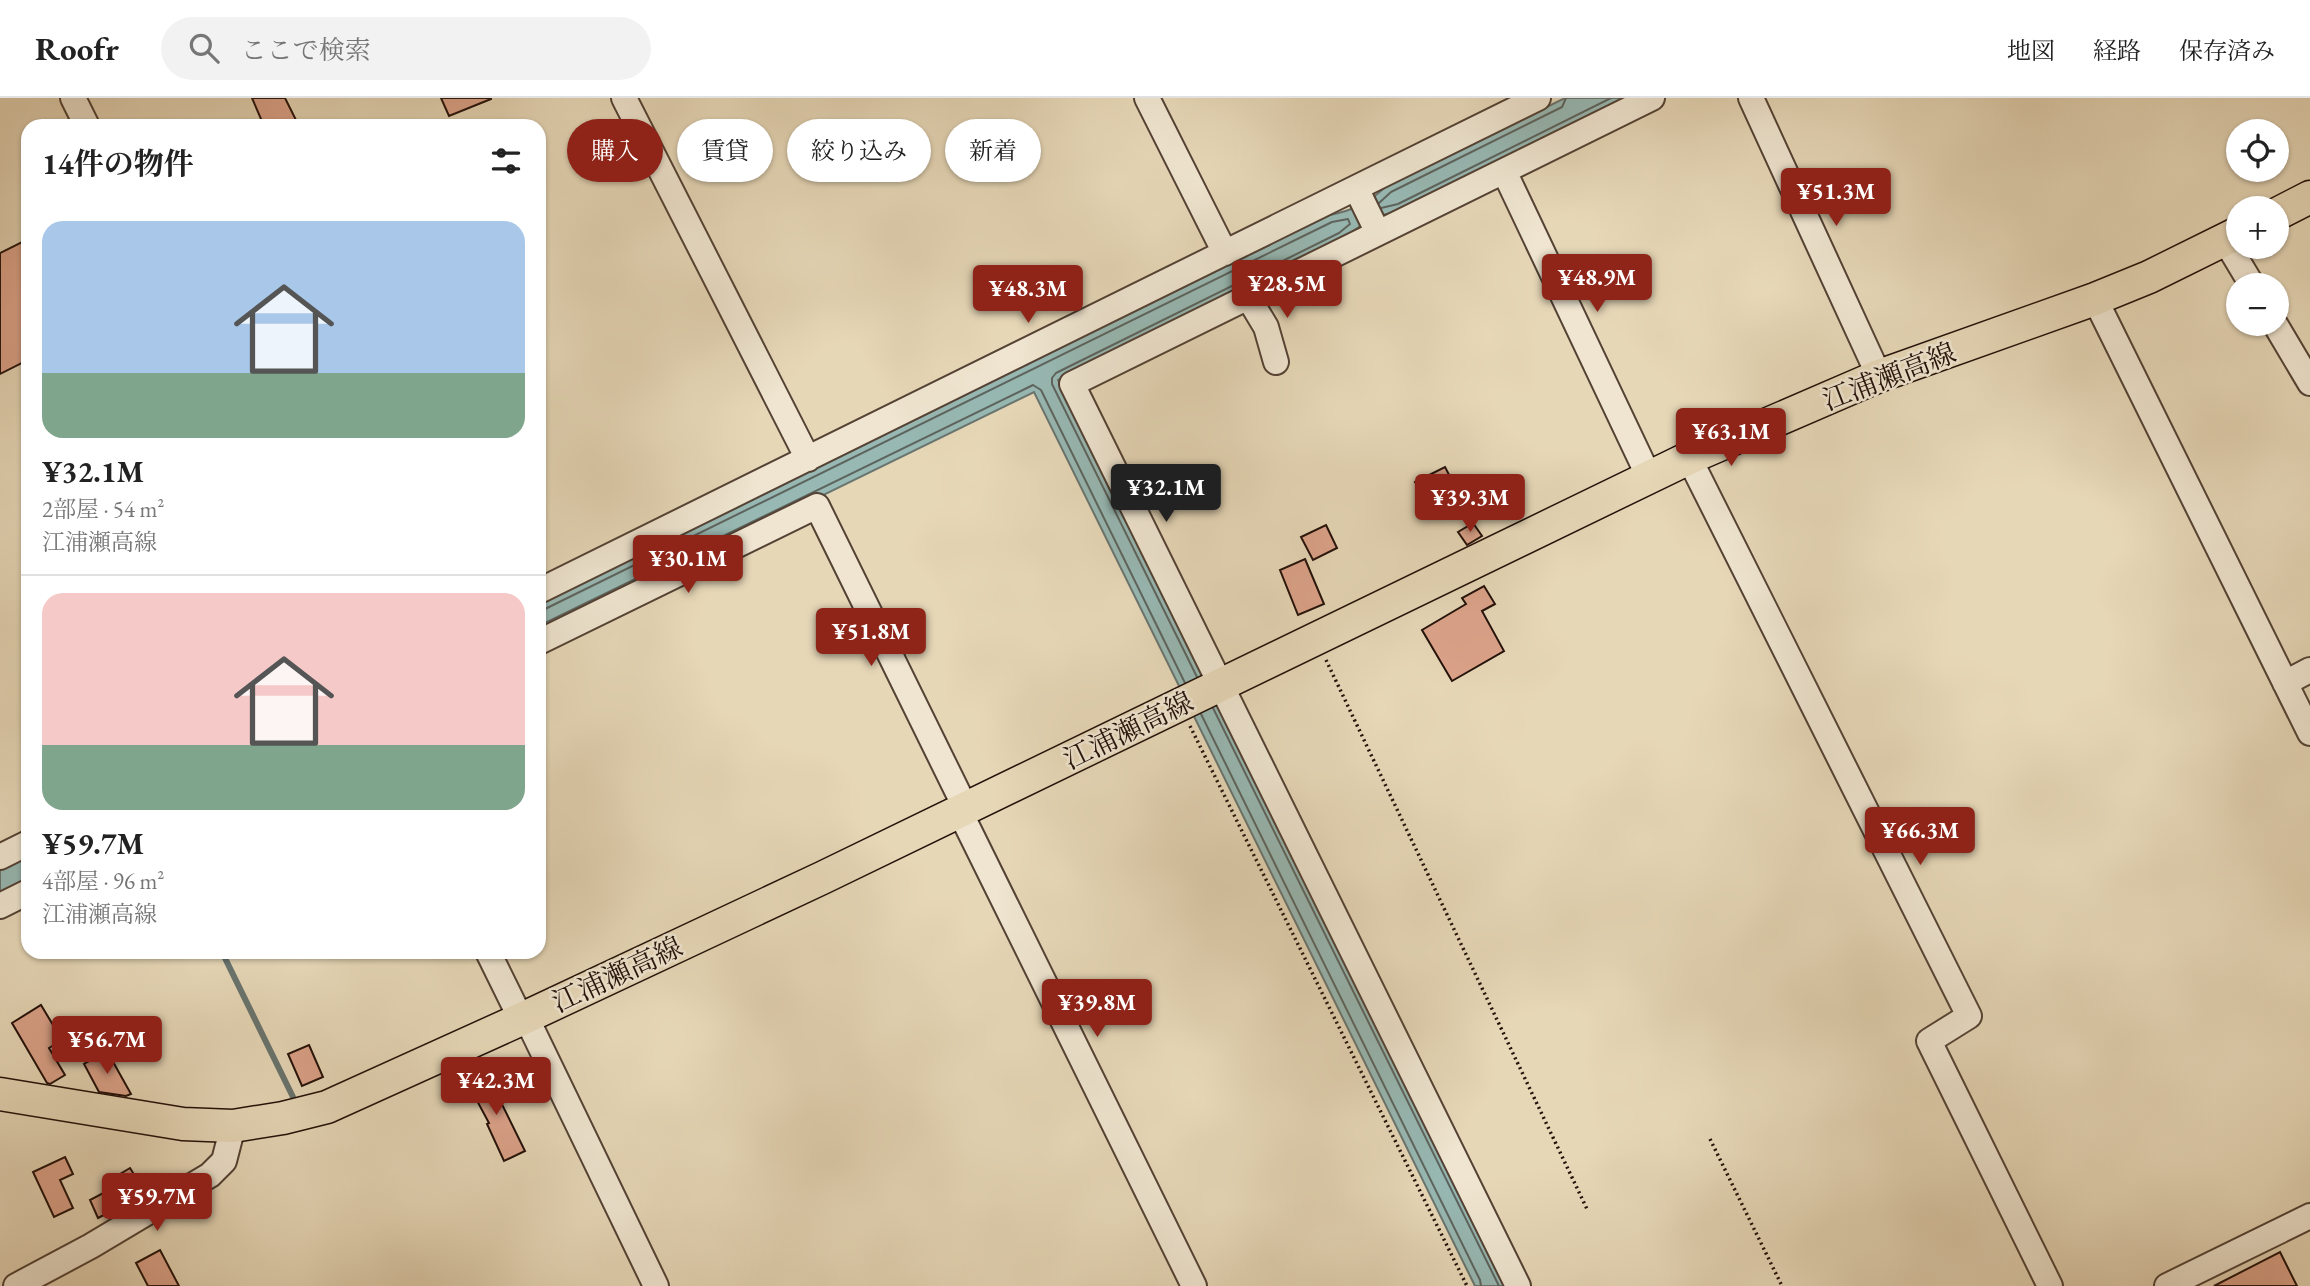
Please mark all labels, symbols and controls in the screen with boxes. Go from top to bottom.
search box [161,17,651,80]
text: Roofr [35,27,119,70]
icon: search [185,29,223,67]
text: ここで検索 [241,33,371,67]
text: 地図 [2007,35,2055,66]
text: 経路 [2093,35,2141,66]
text: 保存済み [2179,35,2275,66]
chip: 購入 [567,119,663,182]
chip: 賃貸 [677,119,773,182]
chip: 絞り込み [787,119,931,182]
chip: 新着 [945,119,1041,182]
map controls [2226,119,2289,336]
button: locate [2226,119,2289,182]
icon: filters [487,142,525,180]
text: 14件の物件 [42,144,194,183]
pin: ¥51.3M [1779,169,1893,228]
text: ¥51.3M [1797,176,1875,206]
button: + [2226,196,2289,259]
pin: ¥48.9M [1540,254,1654,314]
pin: ¥28.5M [1230,260,1344,320]
text: ¥48.9M [1558,262,1636,292]
icon: home [221,266,347,392]
pin: ¥48.3M [971,266,1085,325]
text: ¥28.5M [1248,268,1326,298]
text: ¥48.3M [989,273,1067,303]
button: − [2226,273,2289,336]
street label: 江浦瀬高線 [1817,334,1961,418]
pin: ¥63.1M [1674,408,1788,468]
text: ¥63.1M [1692,416,1770,446]
text: ¥32.1M [42,452,144,491]
pin: ¥32.1M [1109,464,1223,524]
text: ¥32.1M [1127,472,1205,502]
pin: ¥39.3M [1413,474,1527,534]
text: ¥39.3M [1431,482,1509,512]
text: 2部屋 · 54 m² [42,494,164,524]
text: 江浦瀬高線 [42,527,157,557]
pin: ¥30.1M [631,536,745,595]
text: ¥30.1M [649,543,727,573]
pin: ¥51.8M [814,608,928,668]
text: ¥51.8M [832,616,910,646]
icon: home [221,638,347,764]
street label: 江浦瀬高線 [1057,683,1199,777]
pin: ¥66.3M [1863,808,1977,867]
text: ¥66.3M [1881,815,1959,845]
text: ¥59.7M [42,824,144,863]
text: 4部屋 · 96 m² [42,866,164,896]
text: 江浦瀬高線 [42,899,157,929]
street label: 江浦瀬高線 [546,928,688,1020]
pin: ¥39.8M [1040,979,1154,1039]
text: ¥39.8M [1058,987,1136,1017]
pin: ¥56.7M [50,1016,164,1076]
text: ¥56.7M [68,1024,146,1054]
pin: ¥42.3M [439,1058,553,1117]
text: ¥42.3M [457,1065,535,1095]
pin: ¥59.7M [100,1174,214,1233]
text: ¥59.7M [118,1181,196,1211]

